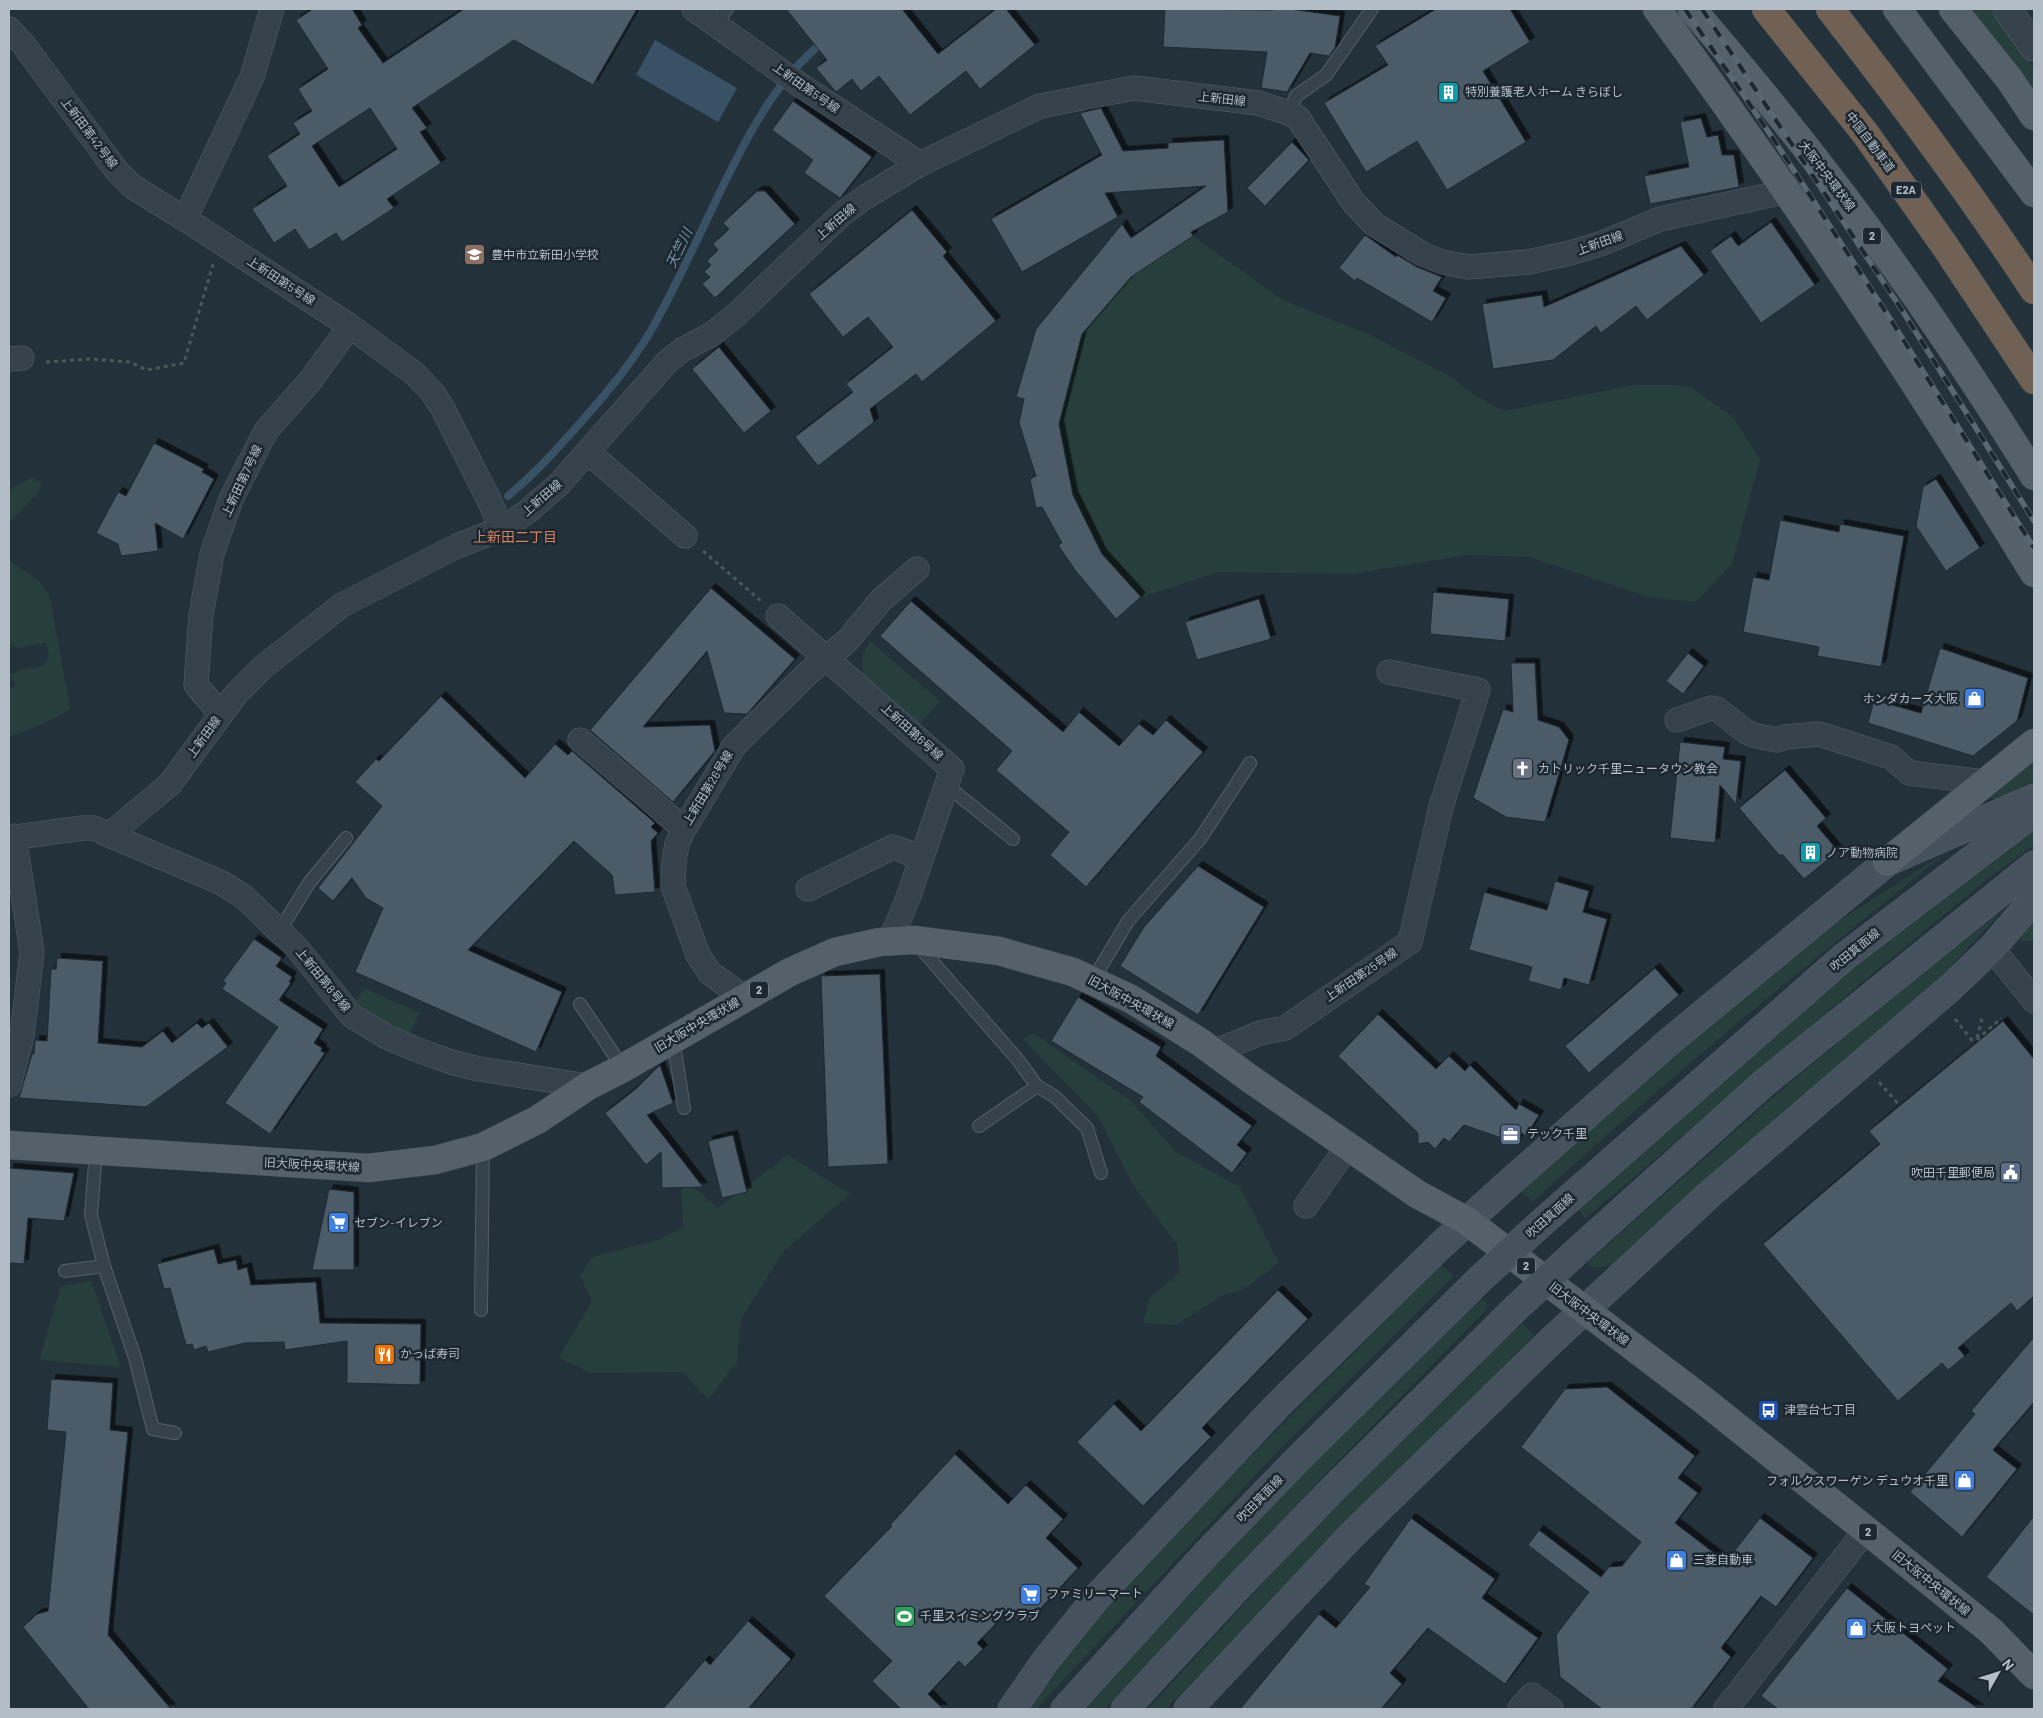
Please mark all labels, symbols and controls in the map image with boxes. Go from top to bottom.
street label: 上新田第5号線 [771,59,843,115]
building icon: 特別養護老人ホーム きらぼし [1437,80,1461,104]
place label: 特別養護老人ホーム きらぼし [1465,84,1623,98]
street label: 上新田線 [1197,89,1247,107]
street label: 上新田第42号線 [59,94,121,171]
street label: 中国自動車道 [1844,108,1898,174]
street label: 大阪中央環状線 [1797,138,1859,213]
road number: E2A [1891,182,1921,198]
street label: 上新田線 [813,200,858,242]
water label: 天竺川 [662,223,696,270]
street label: 上新田線 [1575,227,1625,257]
road number: 2 [1863,228,1881,245]
school or university icon: 豊中市立新田小学校 [463,243,487,267]
place label: 豊中市立新田小学校 [491,247,599,261]
street label: 上新田第5号線 [245,253,318,307]
street label: 上新田第7号線 [218,442,264,519]
street label: 上新田線 [519,476,564,518]
district label: 上新田二丁目 [473,528,557,545]
shop icon: ホンダカーズ大阪 [1962,687,1986,711]
place label: ホンダカーズ大阪 [1863,691,1958,705]
street label: 上新田第6号線 [879,700,946,763]
street label: 上新田線 [183,713,223,760]
street label: 上新田第26号線 [679,748,735,827]
church icon: カトリック千里ニュータウン教会 [1510,757,1534,781]
place label: カトリック千里ニュータウン教会 [1538,761,1718,775]
building icon: ノア動物病院 [1798,841,1822,865]
place label: ノア動物病院 [1826,845,1898,859]
street label: 吹田箕面線 [1827,925,1882,974]
street label: 上新田第8号線 [294,945,354,1014]
street label: 上新田第25号線 [1321,945,1399,1004]
street label: 旧大阪中央環状線 [1086,972,1177,1031]
road number: 2 [750,982,768,998]
street label: 旧大阪中央環状線 [651,994,742,1054]
office icon: テック千里 [1499,1122,1523,1146]
place label: テック千里 [1527,1126,1587,1140]
street label: 旧大阪中央環状線 [264,1154,360,1174]
public building icon: 吹田千里郵便局 [1999,1161,2023,1185]
place label: 吹田千里郵便局 [1911,1165,1995,1179]
street label: 吹田箕面線 [1522,1190,1576,1241]
supermarket icon: セブン-イレブン [326,1211,350,1235]
place label: セブン-イレブン [354,1215,443,1229]
road number: 2 [1517,1258,1535,1274]
street label: 旧大阪中央環状線 [1547,1279,1632,1348]
restaurant icon: かっぱ寿司 [372,1342,396,1366]
place label: かっぱ寿司 [400,1346,460,1360]
bus stop icon: 津雲台七丁目 [1756,1398,1780,1422]
place label: 津雲台七丁目 [1784,1402,1856,1416]
shop icon: フォルクスワーゲン デュウオ千里 [1952,1469,1976,1493]
street label: 吹田箕面線 [1233,1472,1285,1525]
place label: フォルクスワーゲン デュウオ千里 [1766,1473,1948,1487]
road number: 2 [1859,1524,1877,1540]
street label: 旧大阪中央環状線 [1890,1547,1973,1618]
shop icon: 三菱自動車 [1665,1548,1689,1572]
place label: 三菱自動車 [1693,1552,1753,1566]
supermarket icon: ファミリーマート [1019,1582,1043,1606]
place label: ファミリーマート [1047,1586,1143,1600]
sports icon: 千里スイミングクラブ [892,1604,916,1628]
place label: 千里スイミングクラブ [920,1608,1040,1622]
shop icon: 大阪トヨペット [1844,1616,1868,1640]
place label: 大阪トヨペット [1872,1620,1956,1634]
north arrow [1973,1648,2023,1698]
text: N [1999,1656,2018,1673]

